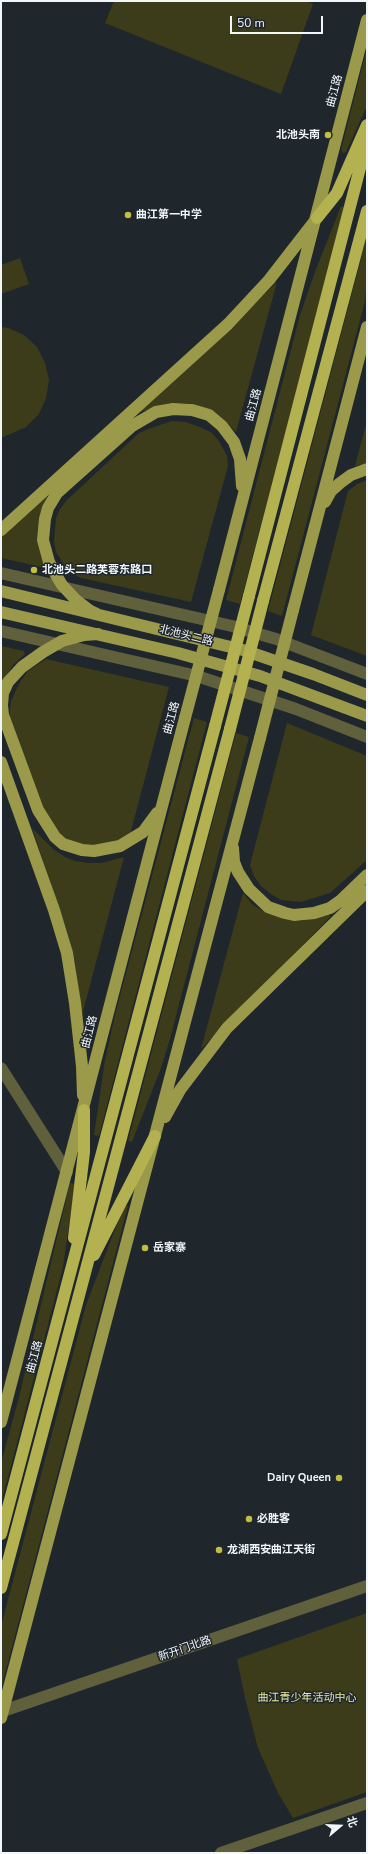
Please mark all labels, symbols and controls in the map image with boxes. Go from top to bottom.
scale bar [232,8,325,34]
text: 50 m [237,15,265,31]
street label: 曲江路 [324,73,346,109]
place label: 北池头南 [276,128,320,142]
marker: 北池头南 [323,130,333,140]
place label: 曲江第一中学 [136,208,202,222]
marker: 曲江第一中学 [123,210,133,220]
street label: 曲江路 [243,387,265,423]
place label: 北池头二路芙蓉东路口 [42,563,152,577]
marker: 北池头二路芙蓉东路口 [29,565,39,575]
street label: 北池头二路 [158,623,214,649]
street label: 曲江路 [161,700,183,736]
street label: 曲江路 [80,1014,100,1050]
place label: 岳家寨 [153,1241,186,1255]
marker: 岳家寨 [140,1243,150,1253]
street label: 曲江路 [24,1339,46,1375]
place label: Dairy Queen [267,1471,331,1485]
marker: Dairy Queen [334,1473,344,1483]
place label: 必胜客 [257,1512,290,1526]
marker: 必胜客 [244,1514,254,1524]
place label: 龙湖西安曲江天街 [227,1543,315,1557]
marker: 龙湖西安曲江天街 [214,1545,224,1555]
street label: 新开门北路 [157,1634,213,1664]
park label: 曲江青少年活动中心 [258,1691,356,1705]
north arrow [320,1806,360,1846]
text: 北 [343,1814,361,1830]

